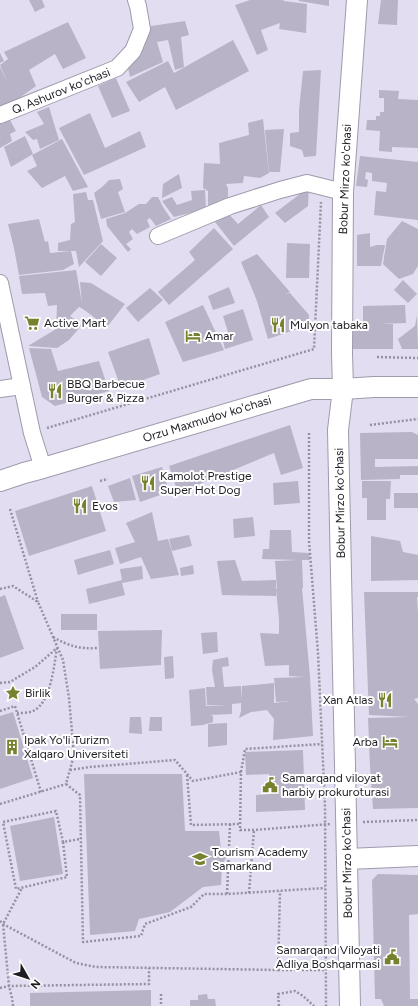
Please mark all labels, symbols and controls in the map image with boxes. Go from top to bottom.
street label: Q. Ashurov ko'chasi [10,65,112,117]
street label: Bobur Mirzo ko'chasi [336,123,354,235]
supermarket icon: Active Mart [23,314,41,332]
place label: Active Mart [44,316,107,330]
restaurant icon: Mulyon tabaka [269,316,287,334]
place label: Mulyon tabaka [290,318,368,332]
hotel icon: Amar [184,327,202,345]
place label: Amar [205,329,234,343]
place label: BBQ Barbecue Burger & Pizza [67,377,145,405]
restaurant icon: BBQ Barbecue Burger & Pizza [46,382,64,400]
street label: Orzu Maxmudov ko'chasi [141,393,273,445]
street label: Bobur Mirzo ko'chasi [332,448,348,558]
place label: Kamolot Prestige Super Hot Dog [160,469,252,497]
restaurant icon: Kamolot Prestige Super Hot Dog [139,474,157,492]
restaurant icon: Evos [71,497,89,515]
place label: Evos [92,499,118,513]
place icon: Birlik [4,684,22,702]
place label: Birlik [25,686,51,700]
restaurant icon: Xan Atlas [376,691,394,709]
place label: Xan Atlas [323,693,373,707]
place label: Ipak Yo'li Turizm Xalqaro Universiteti [24,733,128,761]
hotel icon: Arba [381,733,399,751]
place label: Arba [353,735,378,749]
building icon: Ipak Yo'li Turizm Xalqaro Universiteti [3,738,21,756]
place label: Samarqand viloyat harbiy prokuroturasi [282,771,389,799]
public building icon: Samarqand viloyat harbiy prokuroturasi [261,776,279,794]
street label: Bobur Mirzo ko'chasi [339,808,355,918]
place label: Tourism Academy Samarkand [212,845,309,873]
school or university icon: Tourism Academy Samarkand [191,850,209,868]
place label: Samarqand Viloyati Adliya Boshqarmasi [276,943,380,971]
public building icon: Samarqand Viloyati Adliya Boshqarmasi [383,948,401,966]
north arrow [8,958,48,998]
text: N [28,977,43,991]

